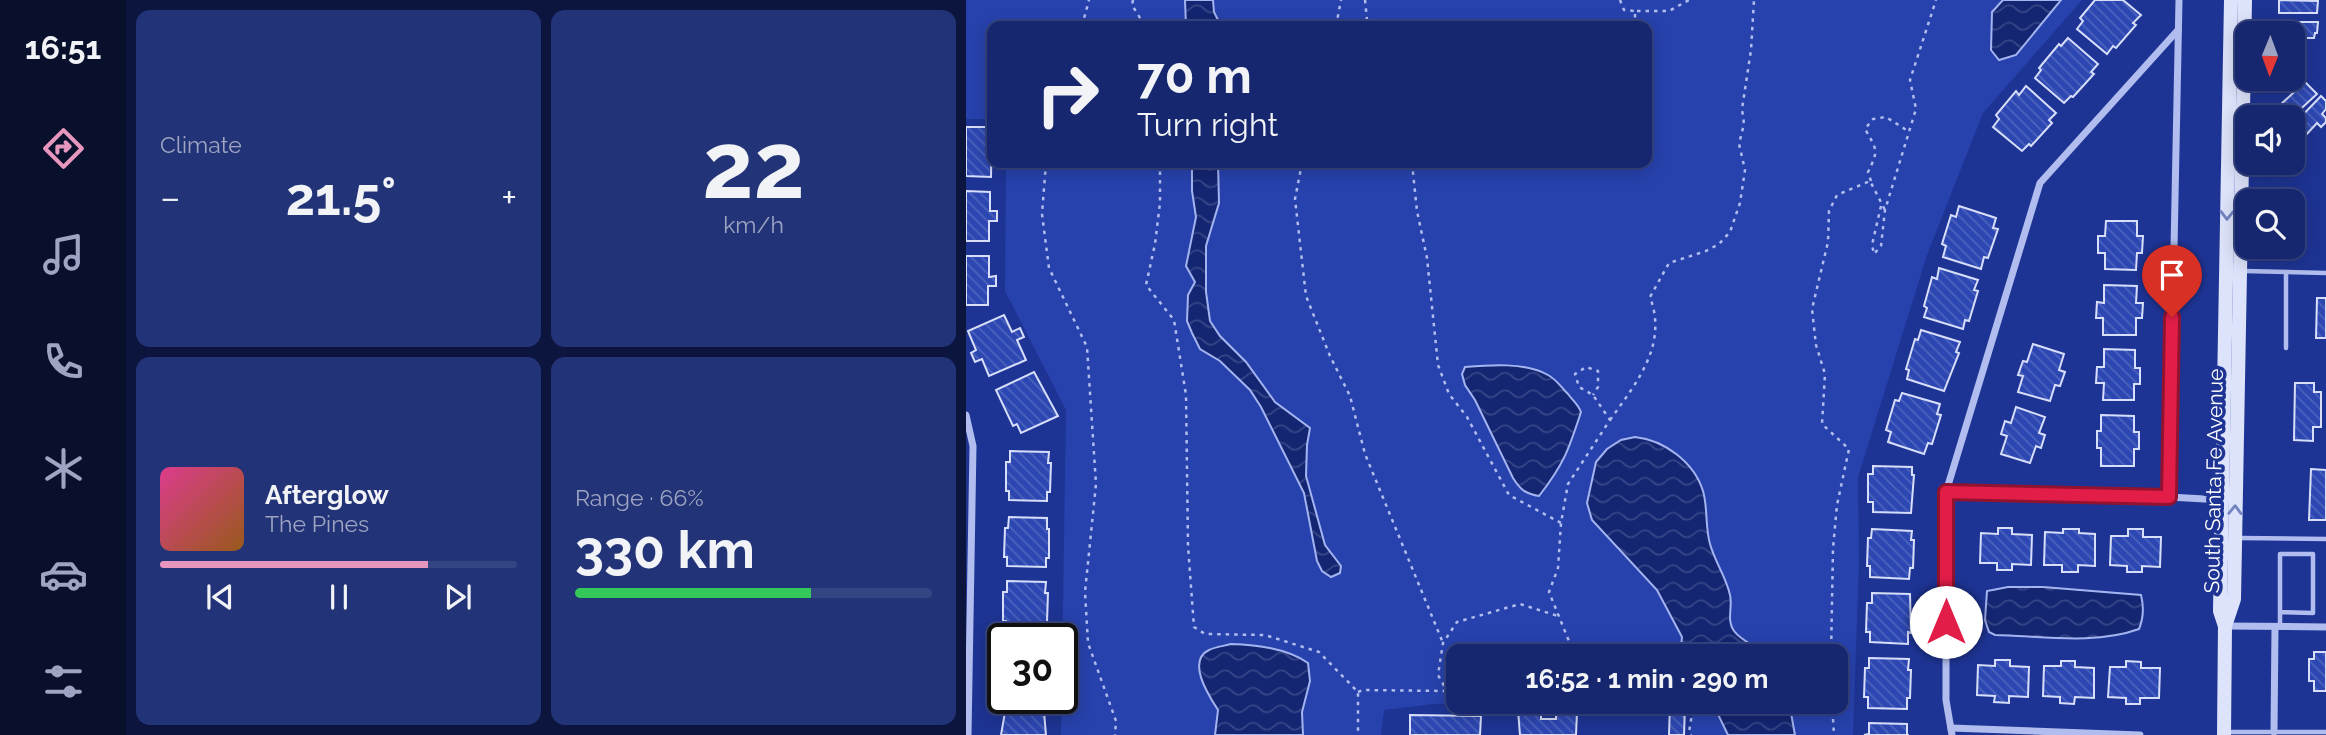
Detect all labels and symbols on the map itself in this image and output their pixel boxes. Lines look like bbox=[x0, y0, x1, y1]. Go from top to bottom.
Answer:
north arrow bbox=[2235, 21, 2305, 91]
one-way arrow bbox=[2220, 210, 2235, 221]
pin bbox=[2142, 245, 2202, 317]
street label: South Santa Fe Avenue bbox=[2199, 368, 2228, 594]
one-way arrow bbox=[2227, 505, 2243, 515]
position arrow bbox=[1909, 585, 1983, 659]
speed limit sign: 30 bbox=[987, 623, 1078, 714]

